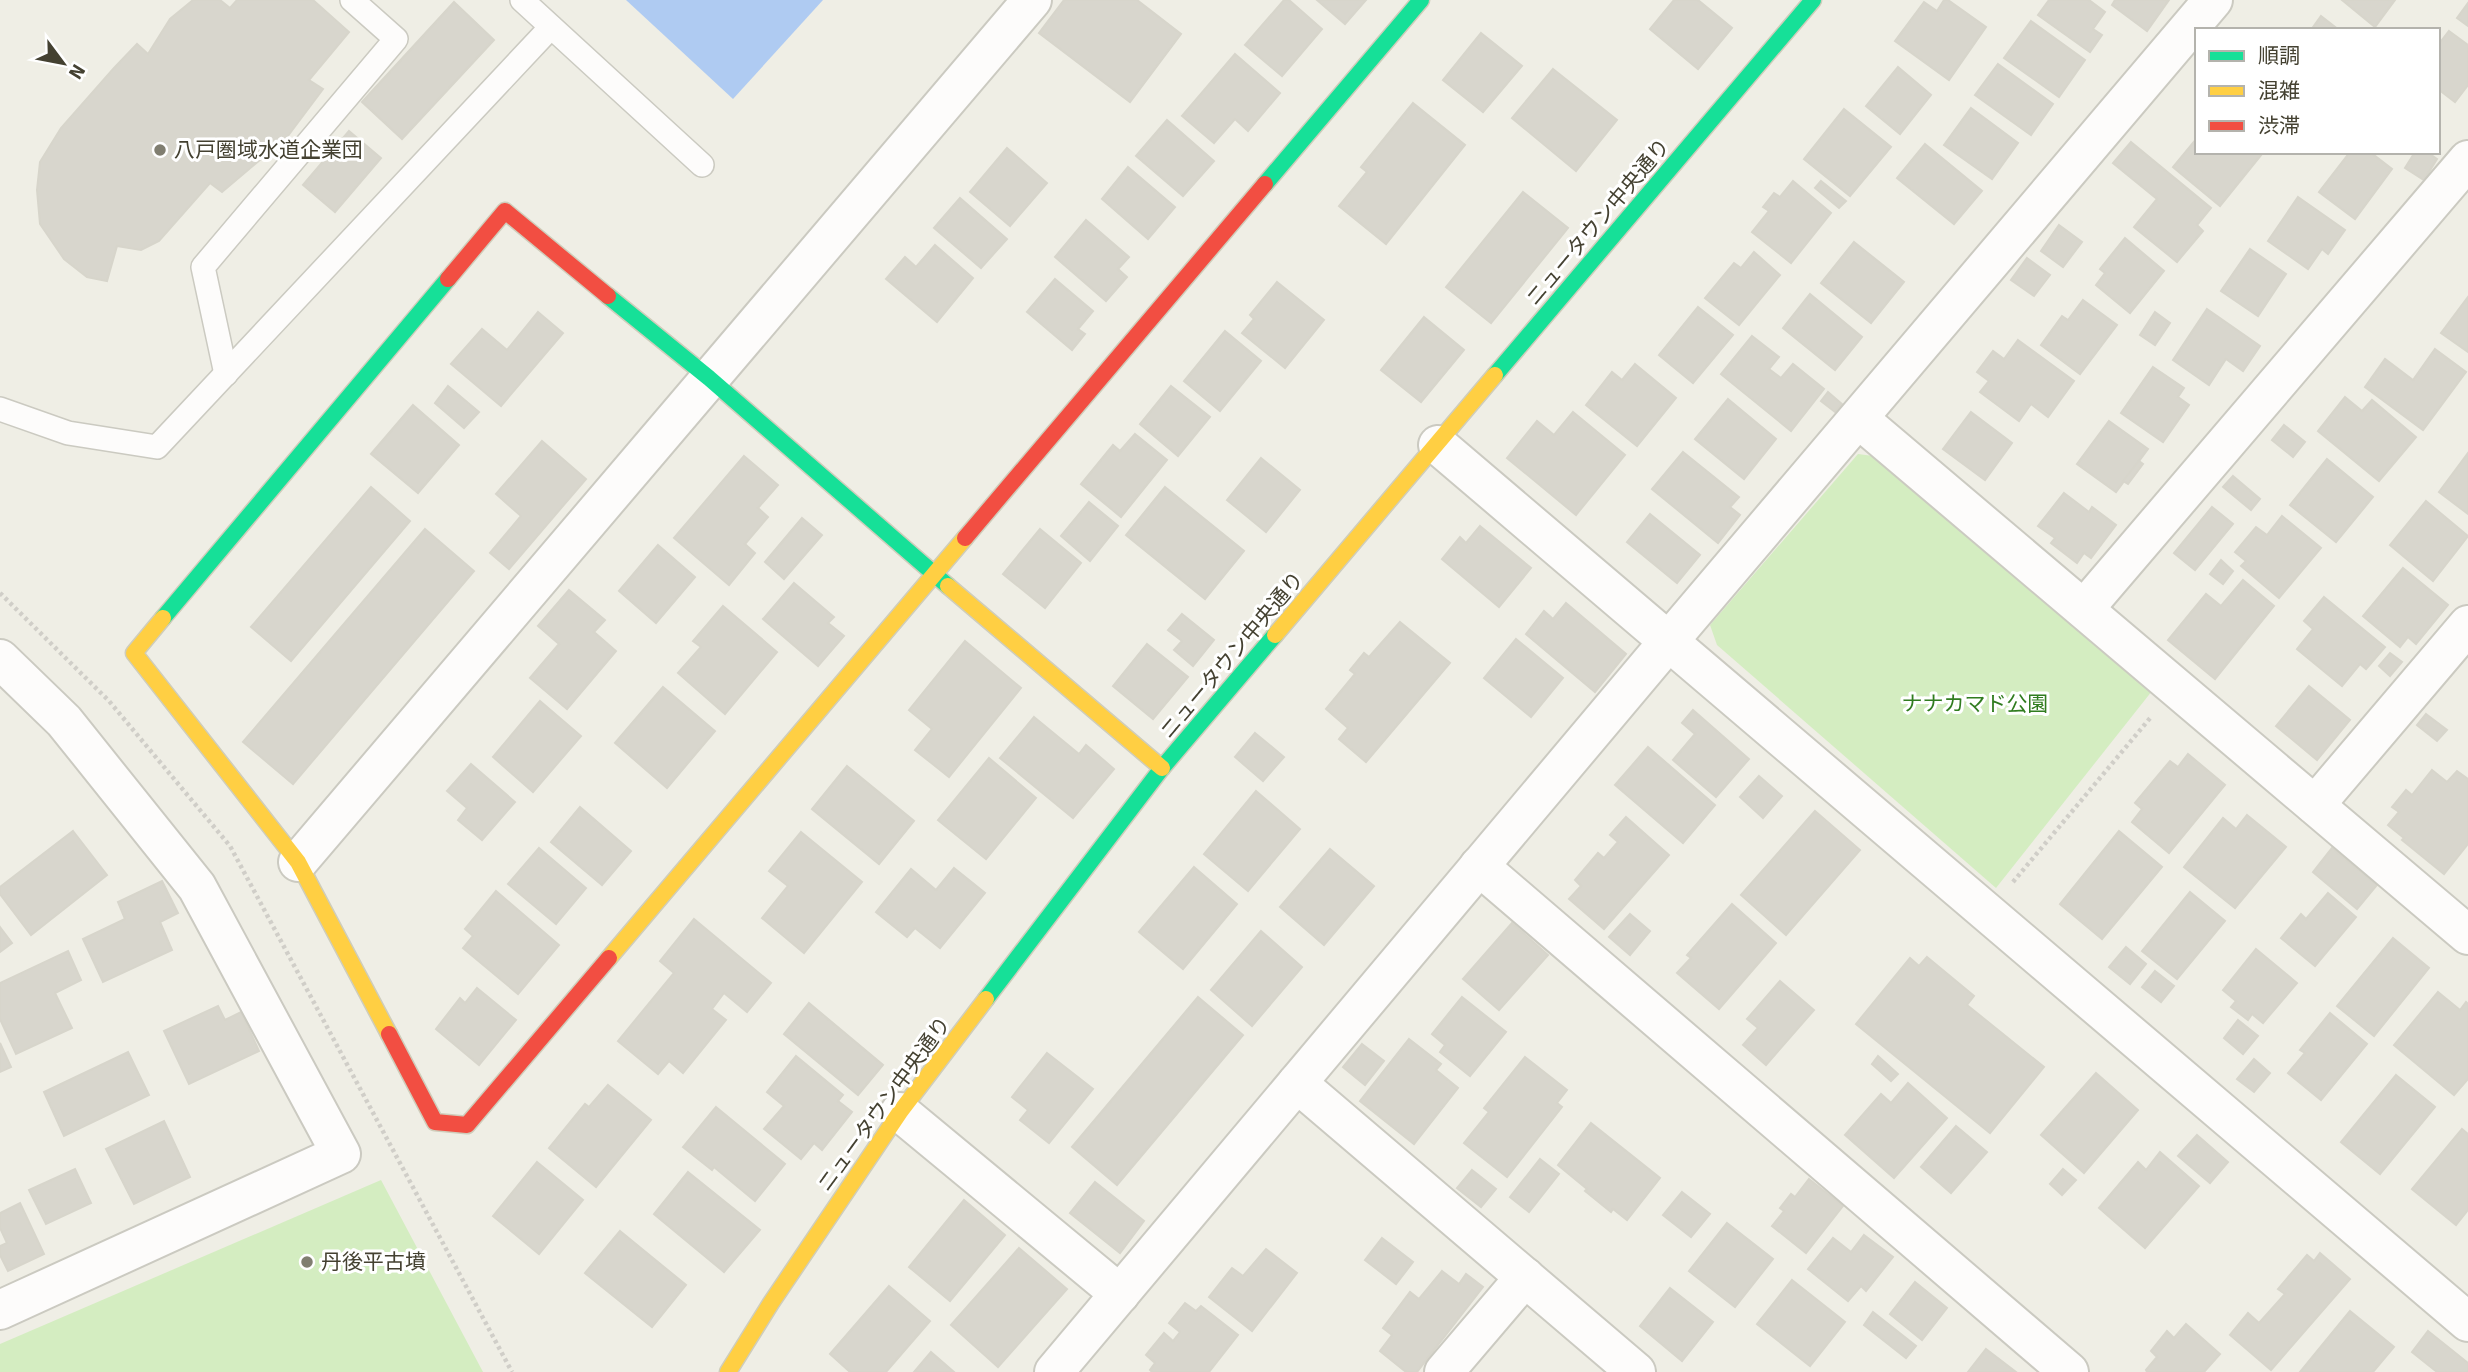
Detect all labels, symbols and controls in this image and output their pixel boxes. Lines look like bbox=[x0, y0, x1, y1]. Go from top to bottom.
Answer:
north arrow bbox=[28, 28, 98, 98]
legend bbox=[2195, 28, 2440, 154]
text: 順調 bbox=[2258, 43, 2300, 69]
text: N bbox=[63, 60, 90, 83]
text: 混雑 bbox=[2258, 78, 2300, 104]
text: 渋滞 bbox=[2258, 113, 2300, 139]
street label: ニュータウン中央通り bbox=[1521, 133, 1675, 311]
place label: 八戸圏域水道企業団 bbox=[174, 137, 363, 163]
marker: 八戸圏域水道企業団 bbox=[152, 142, 168, 158]
street label: ニュータウン中央通り bbox=[1155, 566, 1309, 744]
park label: ナナカマド公園 bbox=[1902, 691, 2049, 717]
street label: ニュータウン中央通り bbox=[812, 1011, 956, 1197]
place label: 丹後平古墳 bbox=[321, 1249, 426, 1275]
marker: 丹後平古墳 bbox=[299, 1254, 315, 1270]

